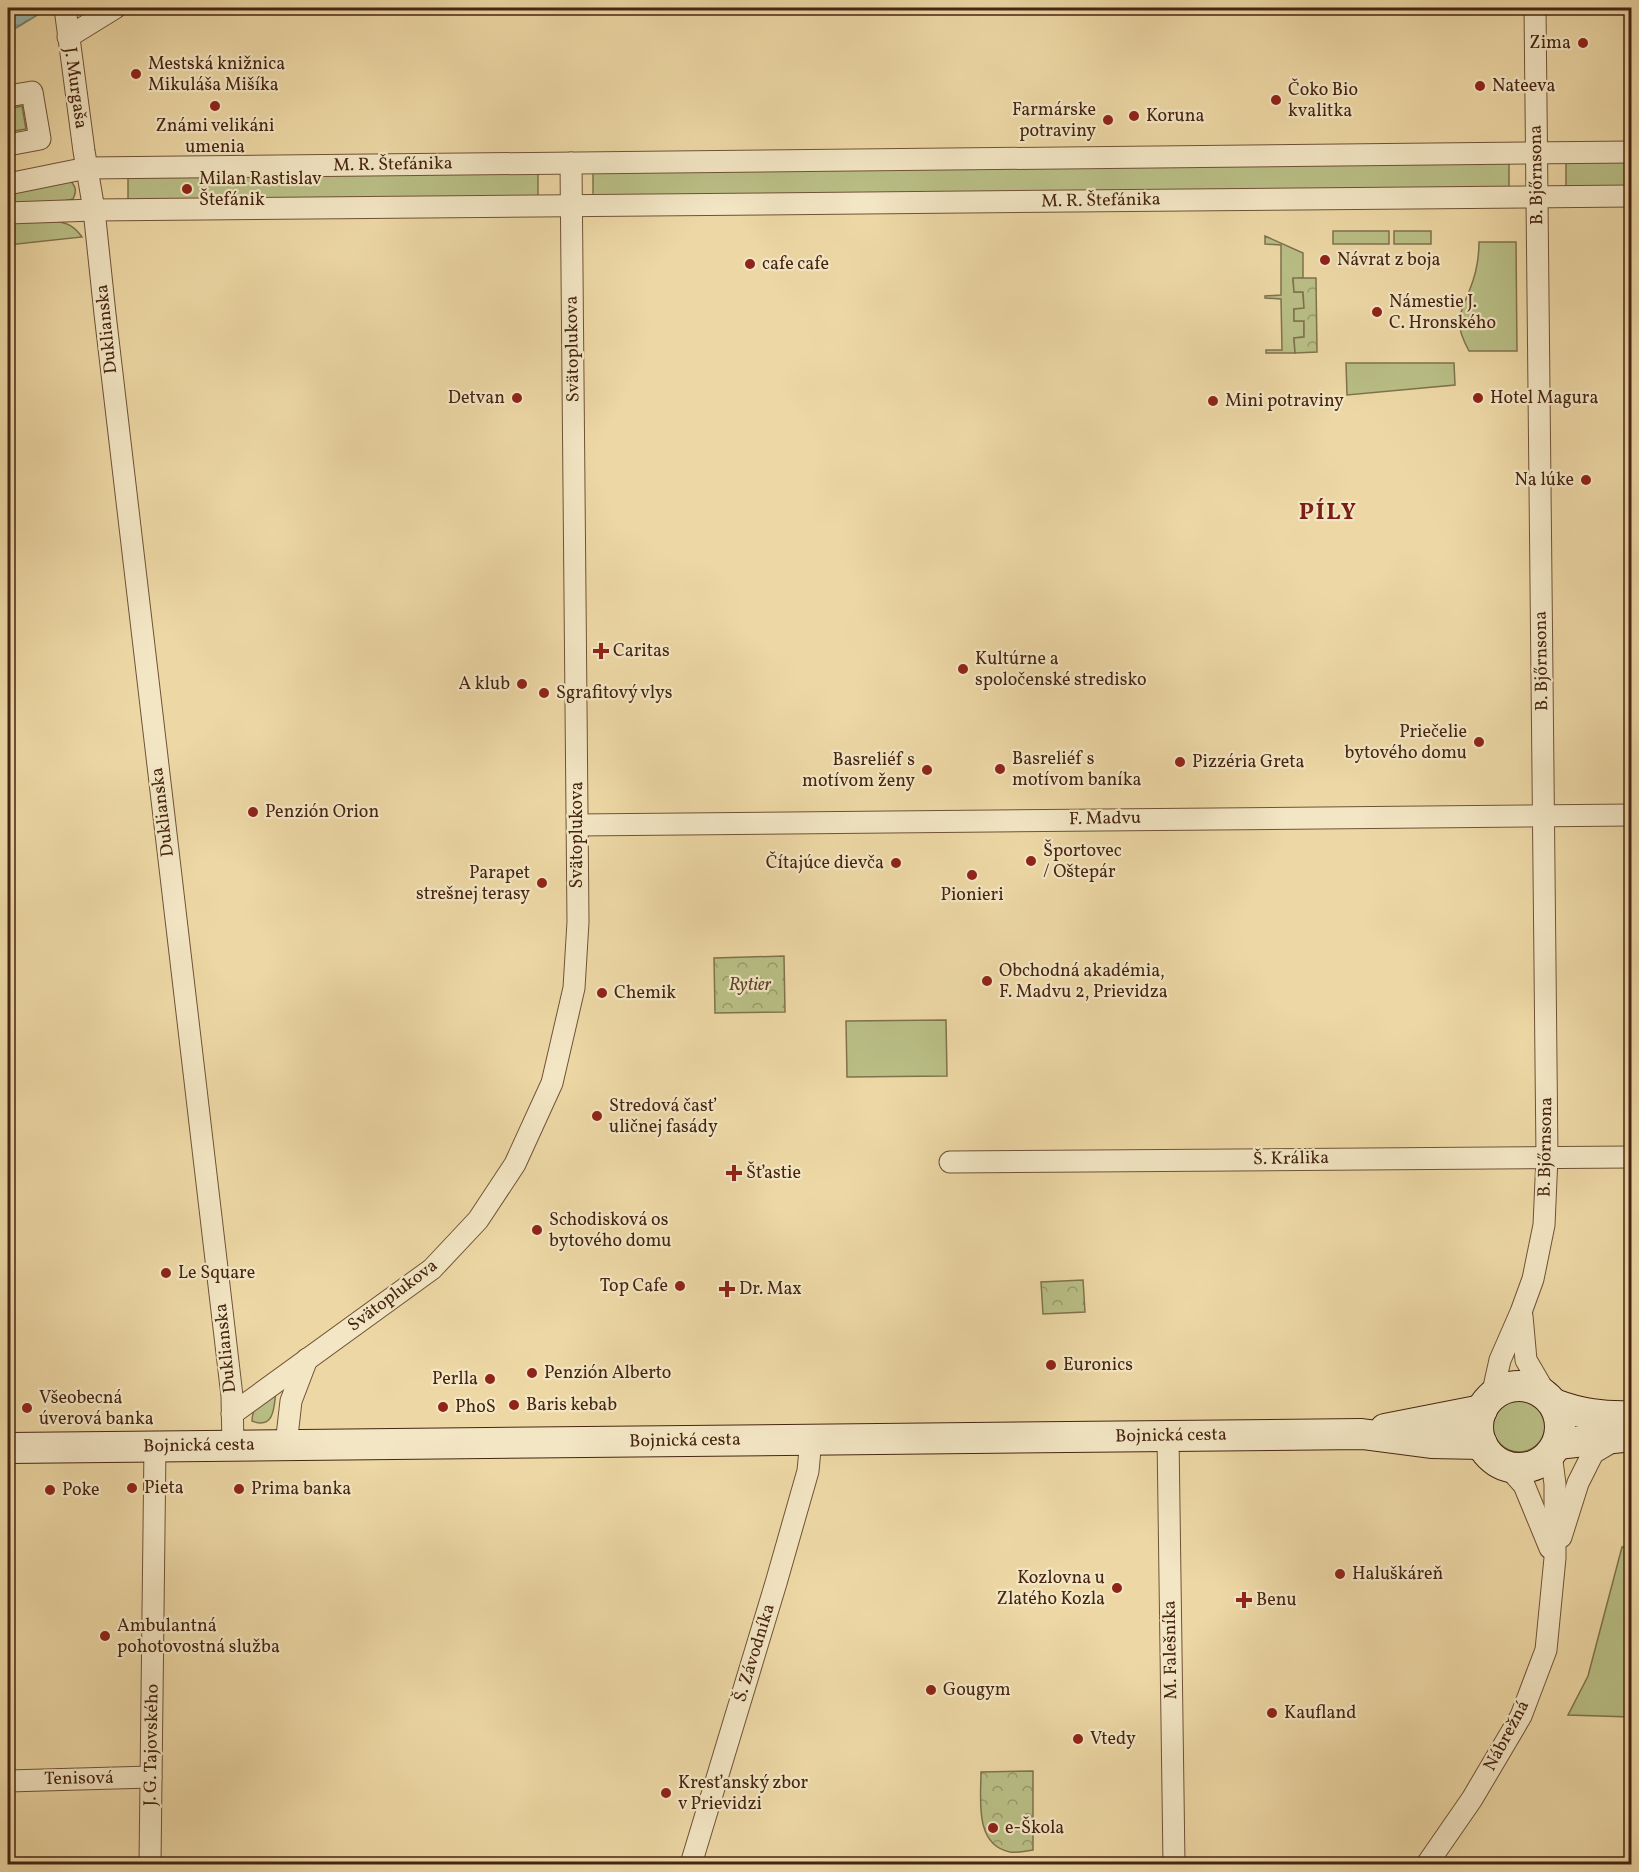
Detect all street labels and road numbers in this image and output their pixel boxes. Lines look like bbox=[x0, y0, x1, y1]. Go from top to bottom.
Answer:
street label: J. Murgaša bbox=[57, 46, 93, 130]
street label: B. Bjőrnsona bbox=[1524, 125, 1550, 225]
street label: M. R. Štefánika bbox=[333, 151, 453, 179]
street label: M. R. Štefánika bbox=[1041, 187, 1161, 215]
street label: Duklianska bbox=[90, 283, 124, 375]
street label: Svätoplukova bbox=[560, 295, 586, 403]
street label: B. Bjőrnsona bbox=[1529, 611, 1555, 711]
street label: Duklianska bbox=[145, 766, 181, 858]
street label: Svätoplukova bbox=[565, 782, 590, 888]
street label: F. Madvu bbox=[1069, 806, 1141, 832]
street label: B. Bjőrnsona bbox=[1533, 1097, 1559, 1197]
street label: Š. Králika bbox=[1253, 1146, 1329, 1172]
street label: Svätoplukova bbox=[343, 1254, 443, 1338]
street label: Duklianska bbox=[209, 1302, 243, 1394]
street label: Bojnická cesta bbox=[1115, 1423, 1227, 1449]
street label: Bojnická cesta bbox=[629, 1428, 741, 1454]
street label: Bojnická cesta bbox=[143, 1433, 255, 1459]
street label: M. Falešníka bbox=[1158, 1600, 1184, 1700]
street label: Š. Závodníka bbox=[728, 1601, 782, 1705]
street label: J. G. Tajovského bbox=[138, 1684, 166, 1806]
street label: Nábrežná bbox=[1478, 1696, 1536, 1776]
street label: Tenisová bbox=[44, 1766, 114, 1792]

